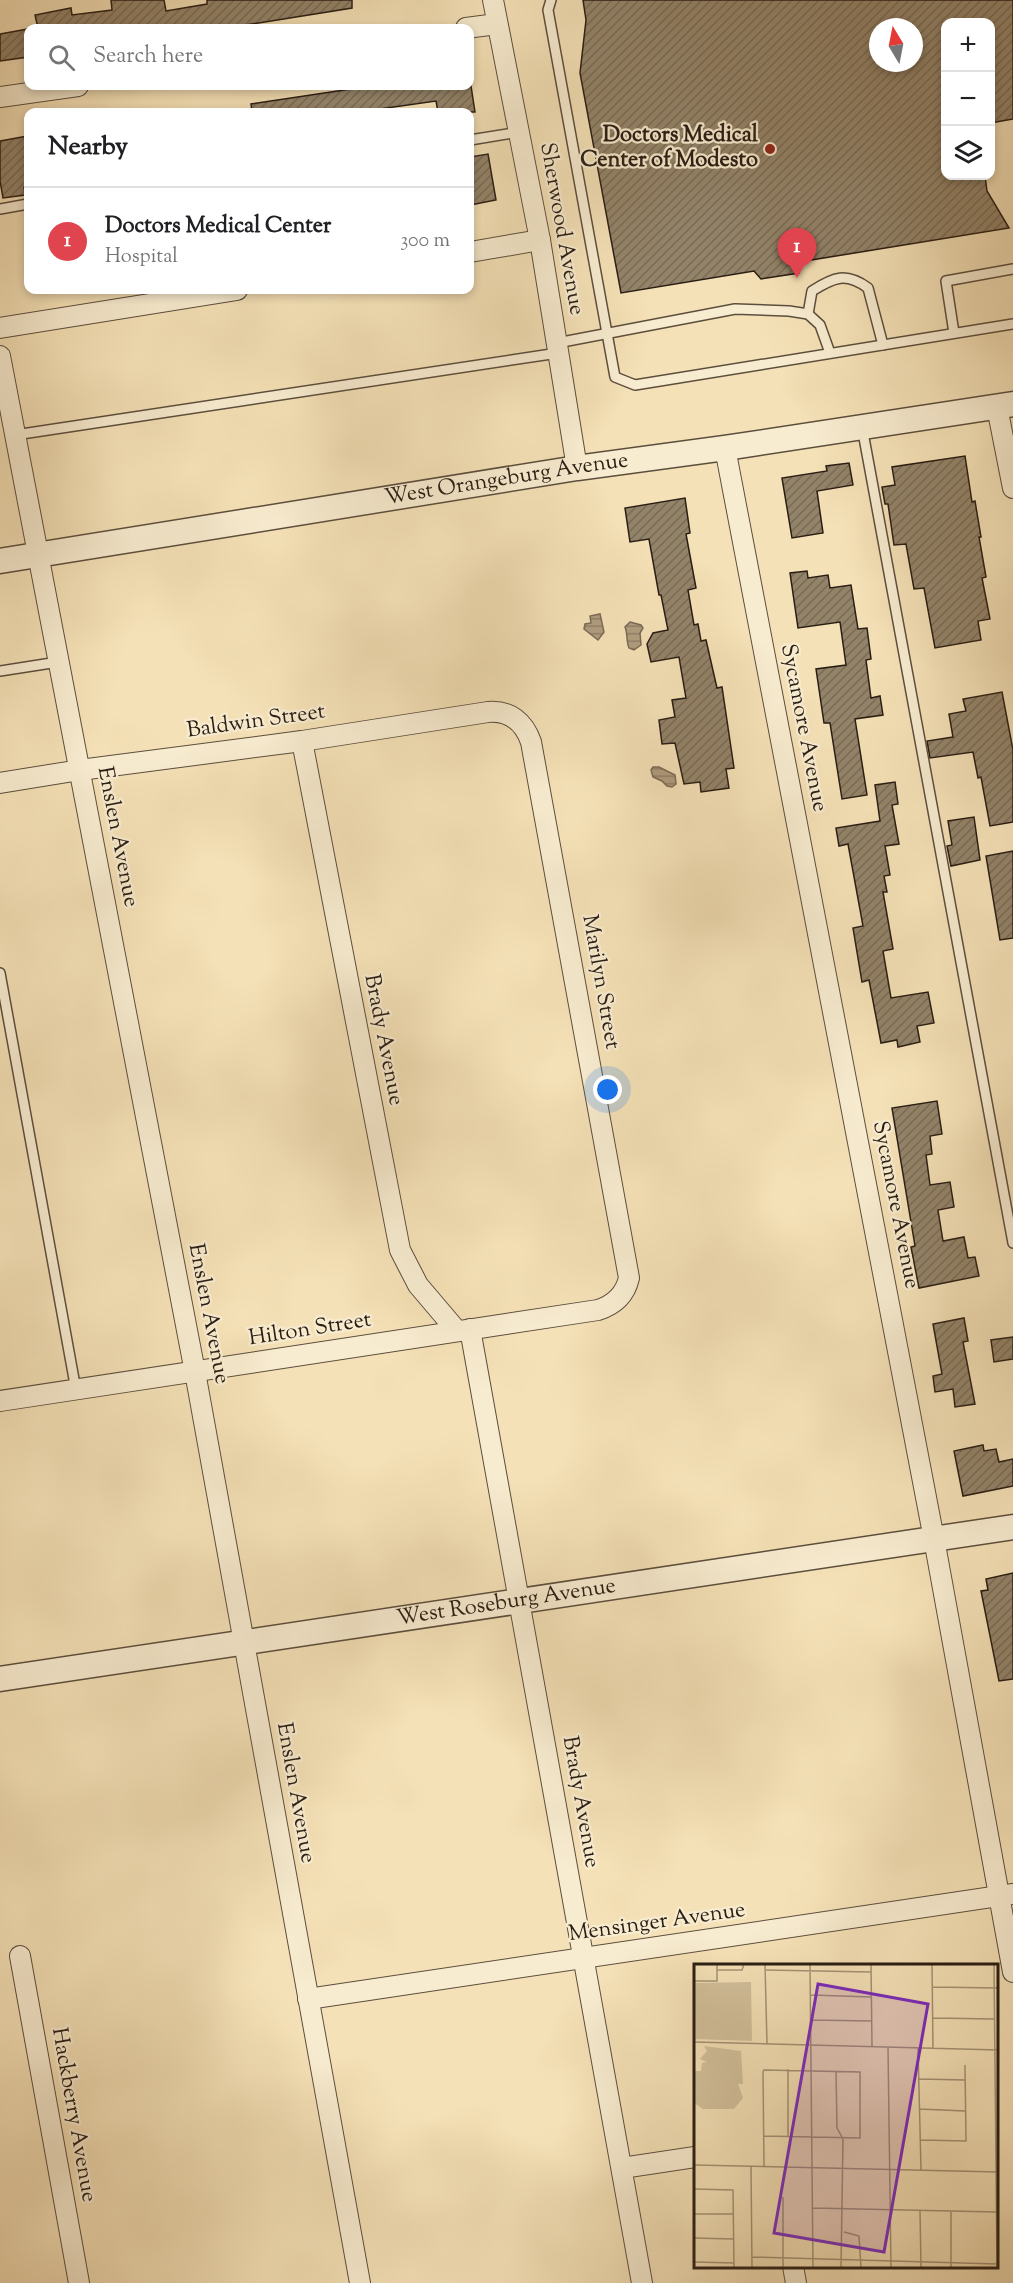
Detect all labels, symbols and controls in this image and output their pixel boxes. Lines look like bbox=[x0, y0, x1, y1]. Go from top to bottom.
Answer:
north arrow bbox=[869, 18, 923, 72]
map controls bbox=[941, 18, 995, 180]
button: + bbox=[941, 18, 995, 72]
search box bbox=[24, 24, 474, 90]
icon: search bbox=[45, 41, 78, 74]
text: Search here bbox=[93, 41, 203, 73]
button: − bbox=[941, 72, 995, 126]
place label: Doctors Medical Center of Modesto bbox=[580, 120, 759, 177]
button: layers bbox=[941, 126, 995, 180]
text: Nearby bbox=[48, 129, 128, 166]
street label: Sherwood Avenue bbox=[530, 140, 592, 318]
marker: Doctors Medical Center of Modesto bbox=[763, 142, 777, 156]
text: Doctors Medical Center bbox=[105, 211, 331, 243]
text: 1 bbox=[64, 227, 71, 256]
text: 300 m bbox=[400, 227, 450, 256]
pin: 1 bbox=[778, 228, 816, 278]
text: Hospital bbox=[105, 243, 178, 272]
street label: West Orangeburg Avenue bbox=[382, 445, 630, 515]
street label: Sycamore Avenue bbox=[771, 641, 835, 815]
street label: Baldwin Street bbox=[185, 696, 328, 748]
street label: Enslen Avenue bbox=[88, 764, 146, 910]
street label: Marilyn Street bbox=[572, 912, 628, 1052]
street label: Brady Avenue bbox=[355, 972, 411, 1108]
your location bbox=[593, 1075, 622, 1104]
street label: Sycamore Avenue bbox=[863, 1118, 927, 1292]
street label: Enslen Avenue bbox=[179, 1241, 237, 1387]
street label: Hilton Street bbox=[246, 1304, 374, 1355]
street label: West Roseburg Avenue bbox=[394, 1571, 618, 1635]
street label: Enslen Avenue bbox=[267, 1720, 323, 1866]
street label: Brady Avenue bbox=[553, 1734, 607, 1870]
street label: Mensinger Avenue bbox=[567, 1895, 747, 1951]
inset map bbox=[694, 1964, 998, 2268]
street label: Hackberry Avenue bbox=[42, 2025, 104, 2205]

